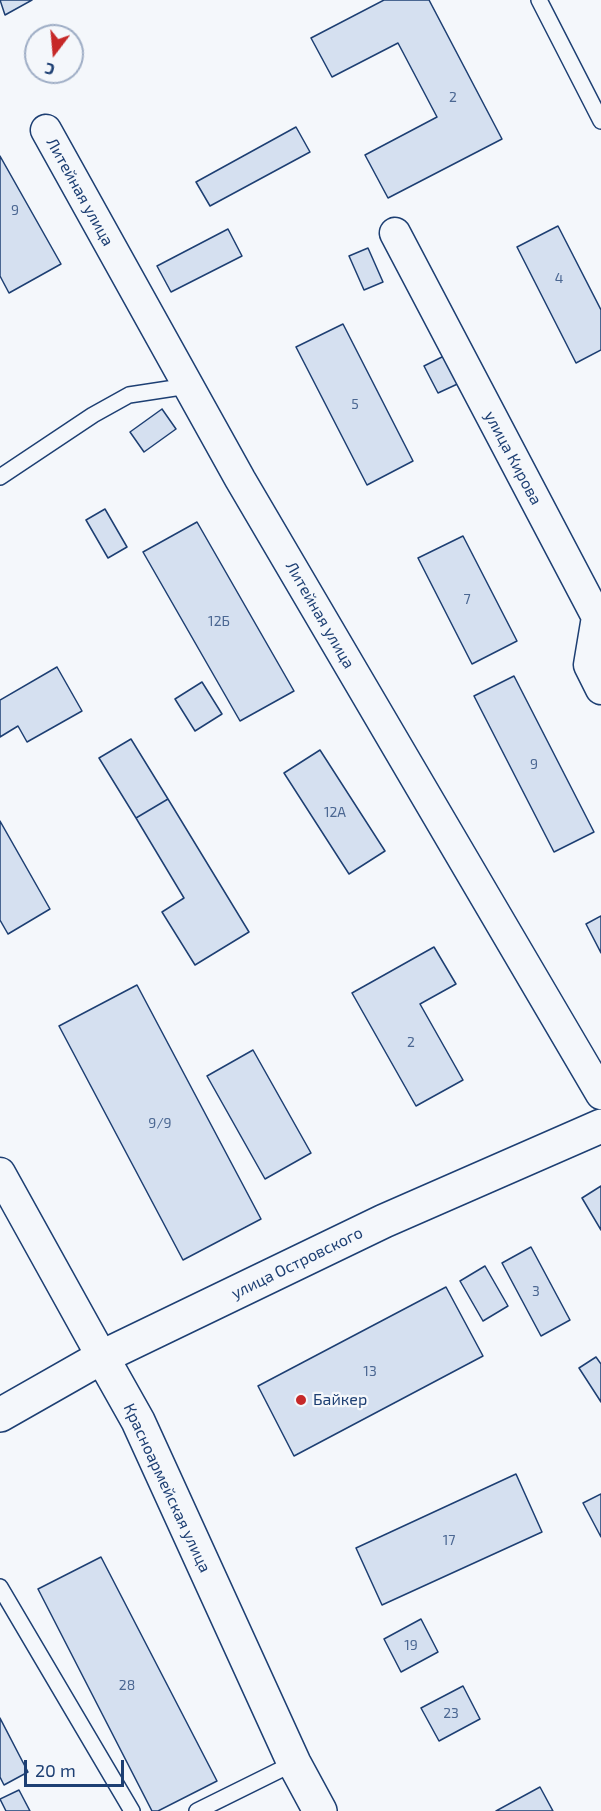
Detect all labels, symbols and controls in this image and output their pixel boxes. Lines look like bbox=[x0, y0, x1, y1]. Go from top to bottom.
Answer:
north arrow bbox=[24, 24, 84, 84]
text: С bbox=[42, 59, 57, 80]
house number: 2 bbox=[449, 89, 457, 105]
street label: Литейная улица bbox=[42, 135, 118, 249]
house number: 9 bbox=[11, 202, 19, 218]
house number: 4 bbox=[555, 270, 563, 286]
house number: 5 bbox=[351, 396, 359, 412]
street label: улица Кирова bbox=[480, 408, 546, 508]
street label: Литейная улица bbox=[282, 558, 358, 672]
house number: 7 bbox=[463, 591, 471, 607]
house number: 12Б bbox=[208, 613, 230, 629]
house number: 9 bbox=[530, 756, 538, 772]
house number: 12А bbox=[324, 804, 346, 820]
house number: 2 bbox=[407, 1034, 415, 1050]
house number: 9/9 bbox=[148, 1115, 172, 1131]
street label: улица Островского bbox=[228, 1223, 366, 1303]
house number: 3 bbox=[532, 1283, 540, 1299]
house number: 13 bbox=[363, 1363, 377, 1379]
place label: Байкер bbox=[313, 1390, 367, 1410]
marker: Байкер bbox=[294, 1393, 308, 1407]
street label: Красноармейская улица bbox=[119, 1400, 215, 1576]
house number: 17 bbox=[443, 1532, 455, 1548]
house number: 19 bbox=[404, 1637, 418, 1653]
house number: 28 bbox=[119, 1677, 135, 1693]
house number: 23 bbox=[443, 1705, 459, 1721]
scale bar bbox=[27, 1748, 128, 1786]
text: 20 m bbox=[35, 1759, 76, 1781]

